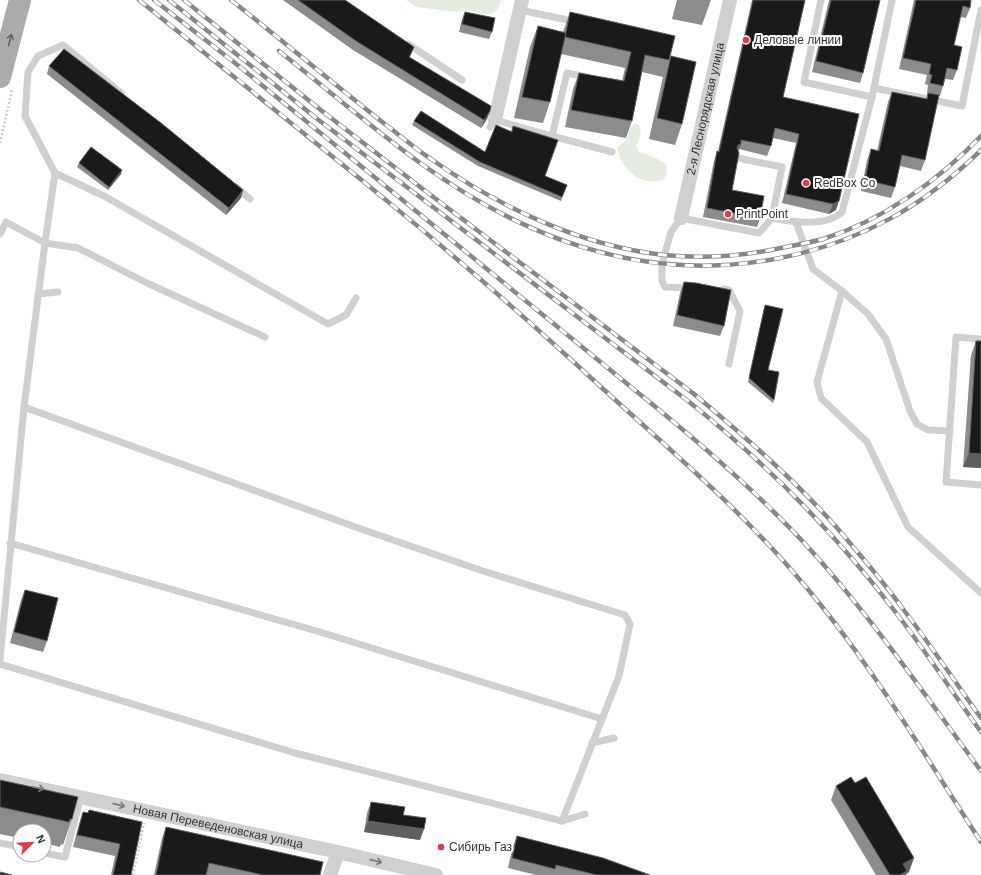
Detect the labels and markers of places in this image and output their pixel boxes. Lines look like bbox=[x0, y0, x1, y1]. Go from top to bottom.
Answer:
place label: Деловые линии bbox=[754, 33, 841, 47]
marker: Деловые линии bbox=[741, 35, 751, 45]
place label: RedBox Co bbox=[814, 176, 876, 190]
marker: RedBox Co bbox=[801, 178, 811, 188]
place label: PrintPoint bbox=[736, 207, 789, 221]
marker: PrintPoint bbox=[723, 209, 733, 219]
place label: Сибирь Газ bbox=[449, 840, 513, 854]
marker: Сибирь Газ bbox=[436, 842, 446, 852]

